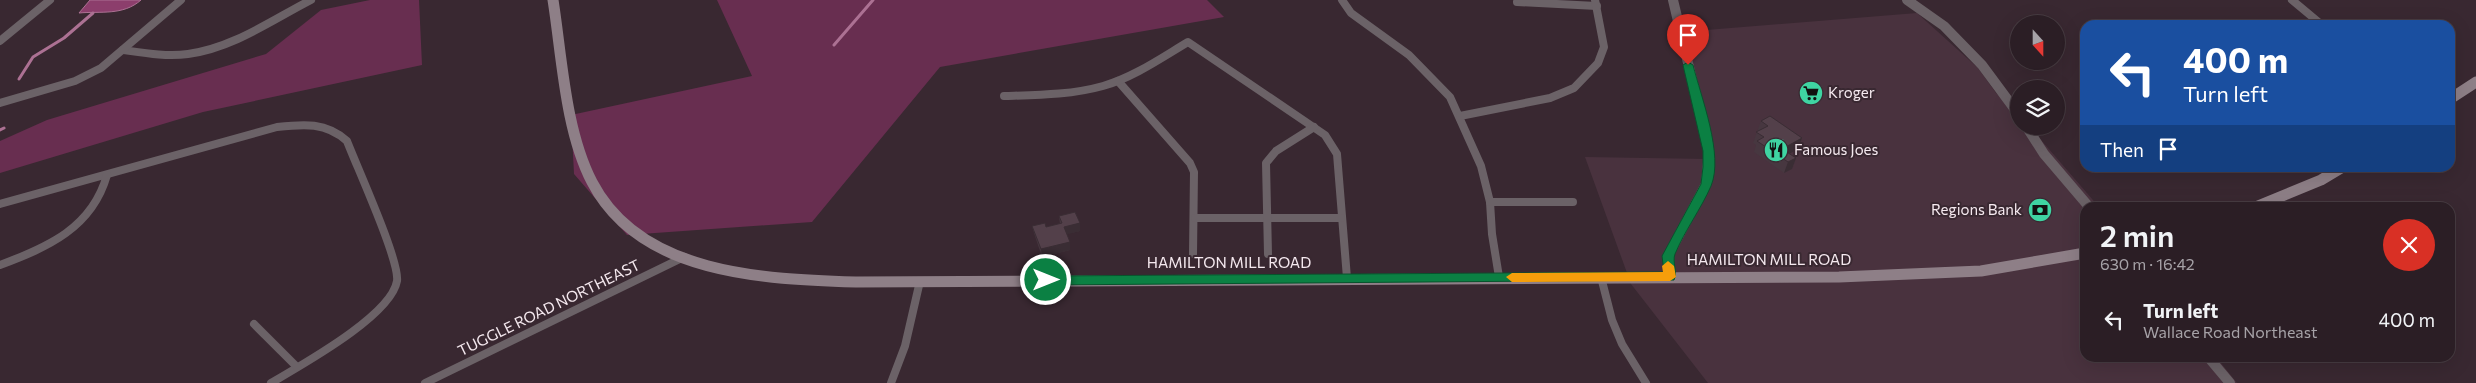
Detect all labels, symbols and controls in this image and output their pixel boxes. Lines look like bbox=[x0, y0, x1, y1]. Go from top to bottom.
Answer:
pin bbox=[1667, 14, 1709, 65]
north arrow bbox=[2010, 15, 2065, 70]
map controls bbox=[2010, 15, 2065, 135]
icon: arrive bbox=[1674, 21, 1702, 49]
text: 400 m bbox=[2183, 37, 2288, 80]
icon: left bbox=[2100, 40, 2165, 105]
supermarket icon: Kroger bbox=[1798, 80, 1824, 106]
button: layers bbox=[2010, 80, 2065, 135]
text: Turn left bbox=[2183, 80, 2268, 107]
place label: Kroger bbox=[1828, 83, 1875, 101]
icon: arrive bbox=[2154, 135, 2182, 163]
restaurant icon: Famous Joes bbox=[1763, 137, 1789, 163]
text: Then bbox=[2100, 138, 2144, 161]
place label: Famous Joes bbox=[1794, 140, 1879, 158]
bank icon: Regions Bank bbox=[2027, 197, 2053, 223]
place label: Regions Bank bbox=[1931, 200, 2022, 218]
text: 2 min bbox=[2100, 216, 2174, 253]
button: close bbox=[2383, 219, 2435, 271]
street label: HAMILTON MILL ROAD bbox=[1687, 250, 1851, 268]
position arrow bbox=[1019, 253, 1071, 305]
street label: HAMILTON MILL ROAD bbox=[1147, 253, 1311, 271]
text: 630 m · 16:42 bbox=[2100, 254, 2195, 273]
street label: TUGGLE ROAD NORTHEAST bbox=[455, 255, 643, 359]
text: Turn left bbox=[2143, 299, 2218, 322]
icon: left bbox=[2100, 306, 2128, 334]
text: 400 m bbox=[2379, 308, 2435, 331]
text: Wallace Road Northeast bbox=[2143, 322, 2318, 341]

